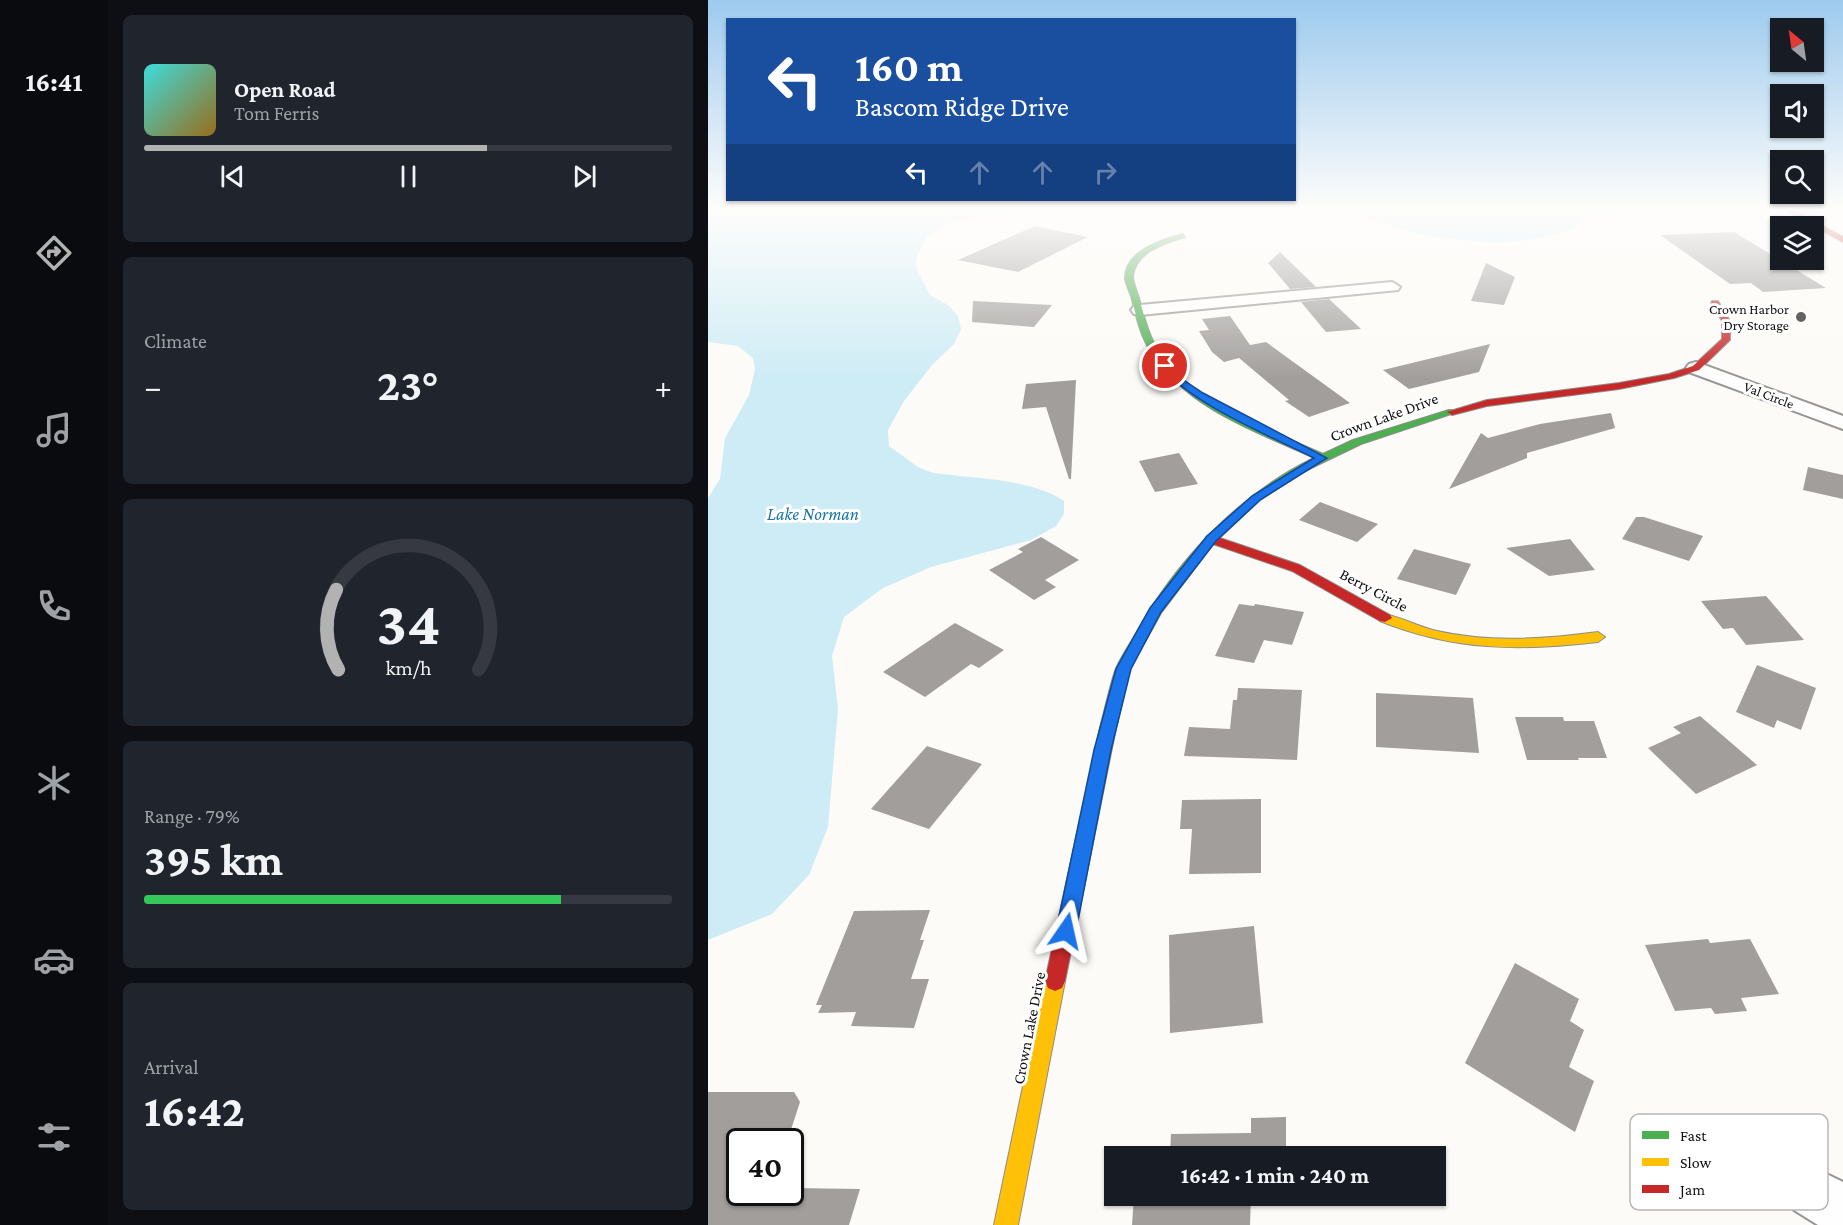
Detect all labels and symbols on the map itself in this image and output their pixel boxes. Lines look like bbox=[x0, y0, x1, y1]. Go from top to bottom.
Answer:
north arrow bbox=[1770, 18, 1824, 72]
place label: Crown Harbor Dry Storage bbox=[1709, 301, 1789, 333]
marker: Crown Harbor Dry Storage bbox=[1794, 310, 1808, 324]
pin bbox=[1139, 340, 1190, 391]
street label: Val Circle bbox=[1742, 378, 1796, 412]
street label: Crown Lake Drive bbox=[1328, 390, 1440, 444]
water label: Lake Norman bbox=[767, 504, 859, 524]
street label: Berry Circle bbox=[1337, 565, 1411, 616]
position arrow bbox=[1034, 899, 1098, 963]
street label: Crown Lake Drive bbox=[1010, 971, 1048, 1085]
legend bbox=[1630, 1114, 1828, 1210]
text: Fast bbox=[1680, 1127, 1707, 1144]
speed limit sign: 40 bbox=[726, 1128, 804, 1206]
text: Slow bbox=[1680, 1154, 1712, 1171]
text: Jam bbox=[1678, 1181, 1705, 1199]

